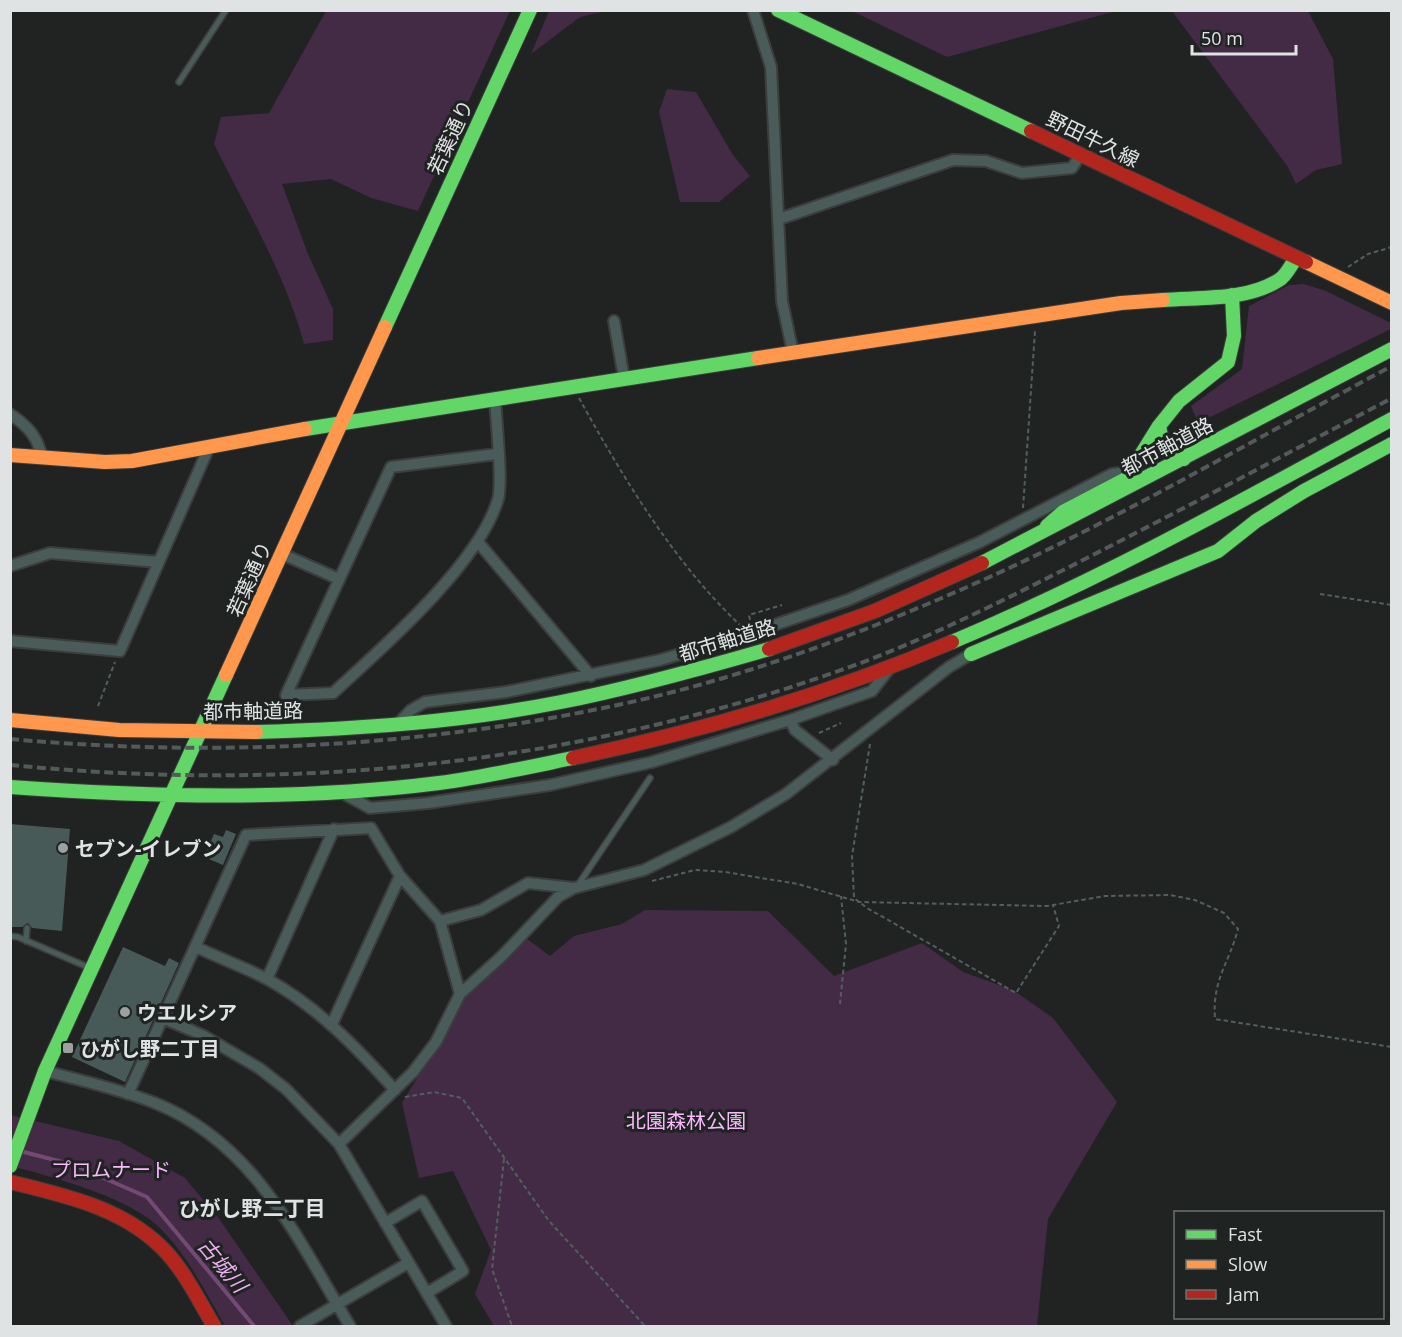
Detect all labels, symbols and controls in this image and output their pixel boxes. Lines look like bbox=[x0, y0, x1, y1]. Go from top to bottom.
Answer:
scale bar bbox=[1192, 18, 1296, 56]
text: 50 m bbox=[1201, 26, 1243, 50]
street label: 若葉通り bbox=[421, 95, 479, 179]
street label: 野田牛久線 bbox=[1042, 105, 1144, 173]
street label: 都市軸道路 bbox=[1117, 411, 1217, 481]
street label: 若葉通り bbox=[220, 537, 278, 621]
street label: 都市軸道路 bbox=[675, 612, 779, 668]
street label: 都市軸道路 bbox=[203, 697, 303, 725]
place label: セブン-イレブン bbox=[75, 835, 221, 862]
marker: セブン-イレブン bbox=[56, 841, 70, 855]
place label: ウエルシア bbox=[137, 999, 237, 1026]
marker: ウエルシア bbox=[118, 1005, 132, 1019]
place label: ひがし野二丁目 bbox=[80, 1035, 220, 1062]
marker: ひがし野二丁目 bbox=[61, 1041, 75, 1055]
park label: 北園森林公園 bbox=[626, 1107, 746, 1134]
park label: プロムナード bbox=[51, 1156, 171, 1183]
district label: ひがし野二丁目 bbox=[179, 1194, 326, 1222]
legend bbox=[1174, 1211, 1384, 1319]
text: Fast bbox=[1228, 1222, 1262, 1246]
water label: 古城川 bbox=[192, 1232, 255, 1300]
text: Slow bbox=[1228, 1252, 1267, 1276]
text: Jam bbox=[1226, 1282, 1260, 1306]

